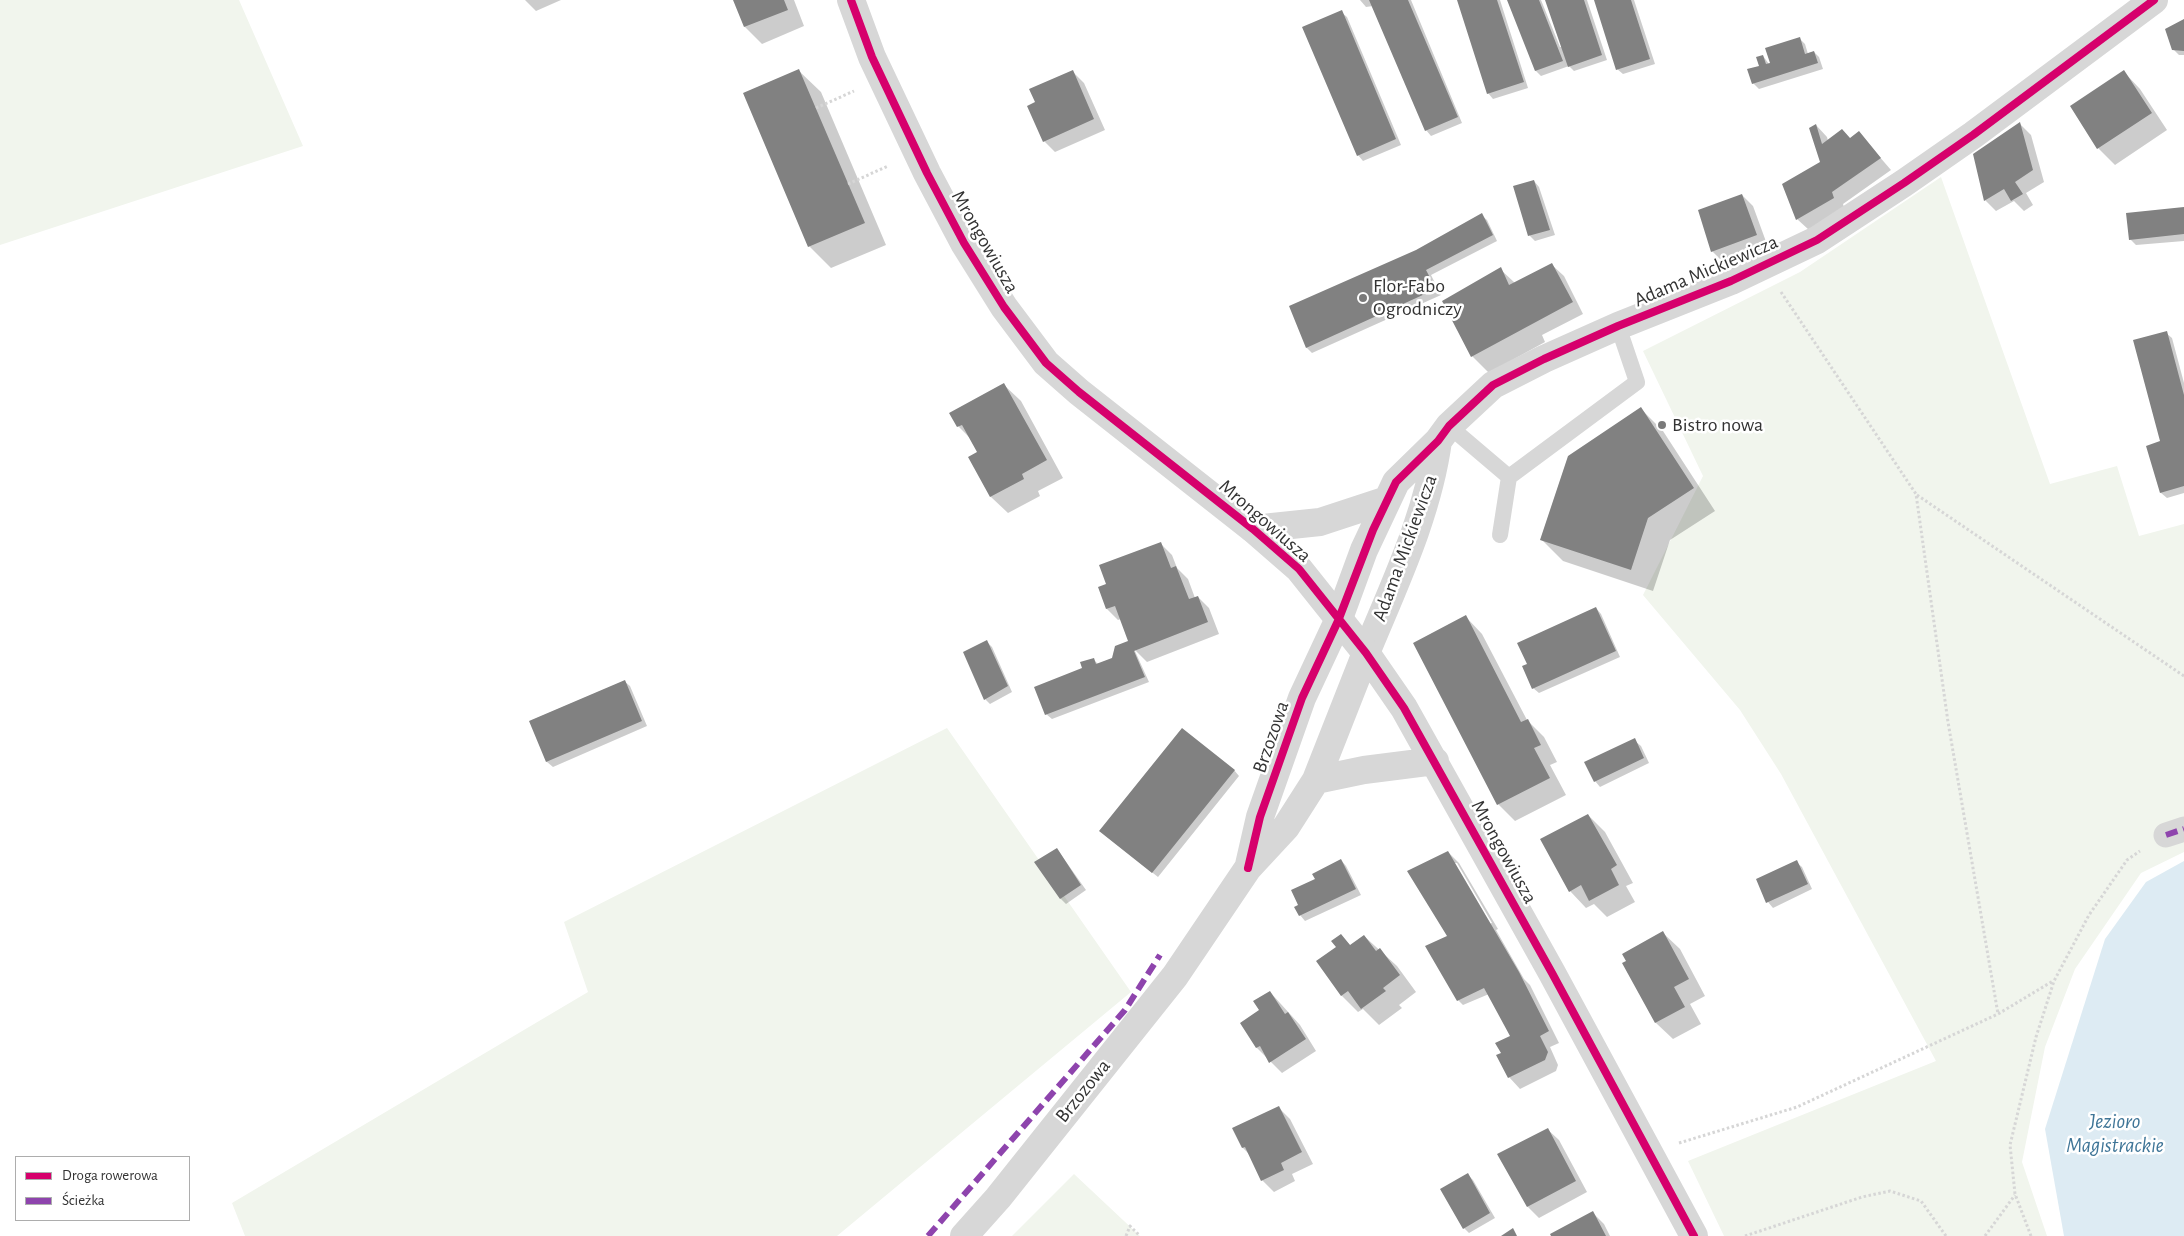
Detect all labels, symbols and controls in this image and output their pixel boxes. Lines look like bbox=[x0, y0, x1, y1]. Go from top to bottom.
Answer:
street label: Mrongowiusza bbox=[946, 186, 1024, 298]
street label: Adama Mickiewicza bbox=[1630, 230, 1782, 312]
place label: Flor-Fabo Ogrodniczy bbox=[1373, 274, 1462, 321]
marker: Flor-Fabo Ogrodniczy bbox=[1357, 292, 1369, 304]
place label: Bistro nowa bbox=[1672, 413, 1763, 437]
marker: Bistro nowa bbox=[1656, 419, 1668, 431]
street label: Adama Mickiewicza bbox=[1367, 471, 1443, 625]
street label: Mrongowiusza bbox=[1214, 474, 1316, 568]
street label: Brzozowa bbox=[1248, 698, 1294, 776]
street label: Mrongowiusza bbox=[1466, 796, 1542, 908]
street label: Brzozowa bbox=[1050, 1055, 1116, 1127]
water label: Jezioro Magistrackie bbox=[2066, 1109, 2164, 1159]
legend bbox=[15, 1156, 190, 1221]
text: Droga rowerowa bbox=[62, 1168, 158, 1183]
text: Ścieżka bbox=[62, 1193, 105, 1208]

